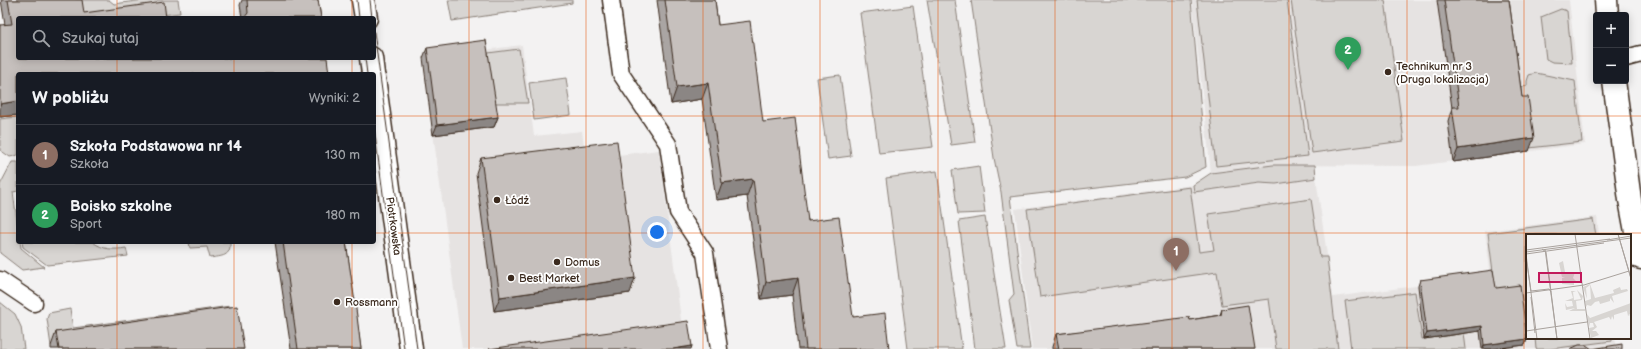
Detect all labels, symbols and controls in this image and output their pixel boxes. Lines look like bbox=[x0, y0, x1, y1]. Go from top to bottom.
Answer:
map controls bbox=[1593, 12, 1629, 84]
button: + bbox=[1593, 12, 1629, 48]
search box bbox=[16, 16, 376, 60]
icon: search bbox=[30, 27, 52, 49]
text: Szukaj tutaj bbox=[62, 29, 139, 48]
pin: 2 bbox=[1335, 37, 1361, 70]
button: − bbox=[1593, 48, 1629, 84]
place label: Technikum nr 3 (Druga lokalizacja) bbox=[1396, 60, 1489, 86]
marker: Technikum nr 3 (Druga lokalizacja) bbox=[1383, 67, 1393, 77]
text: W pobliżu bbox=[32, 88, 109, 108]
text: Wyniki: 2 bbox=[309, 90, 360, 106]
text: Szkoła Podstawowa nr 14 bbox=[70, 137, 242, 156]
text: 1 bbox=[42, 147, 48, 163]
text: 130 m bbox=[325, 147, 360, 163]
text: Szkoła bbox=[70, 156, 109, 172]
place label: Łódź bbox=[505, 194, 530, 207]
marker: Łódź bbox=[492, 195, 502, 205]
street label: Piotrkowska bbox=[383, 196, 404, 256]
text: Boisko szkolne bbox=[70, 197, 172, 216]
text: 2 bbox=[41, 207, 49, 223]
text: 180 m bbox=[325, 207, 360, 223]
text: Sport bbox=[70, 216, 102, 232]
your location bbox=[647, 222, 667, 242]
inset map bbox=[1526, 234, 1631, 339]
pin: 1 bbox=[1163, 238, 1189, 271]
place label: Domus bbox=[565, 256, 600, 269]
marker: Domus bbox=[552, 257, 562, 267]
place label: Best Market bbox=[519, 272, 580, 285]
marker: Best Market bbox=[506, 273, 516, 283]
place label: Rossmann bbox=[345, 296, 398, 309]
marker: Rossmann bbox=[332, 297, 342, 307]

